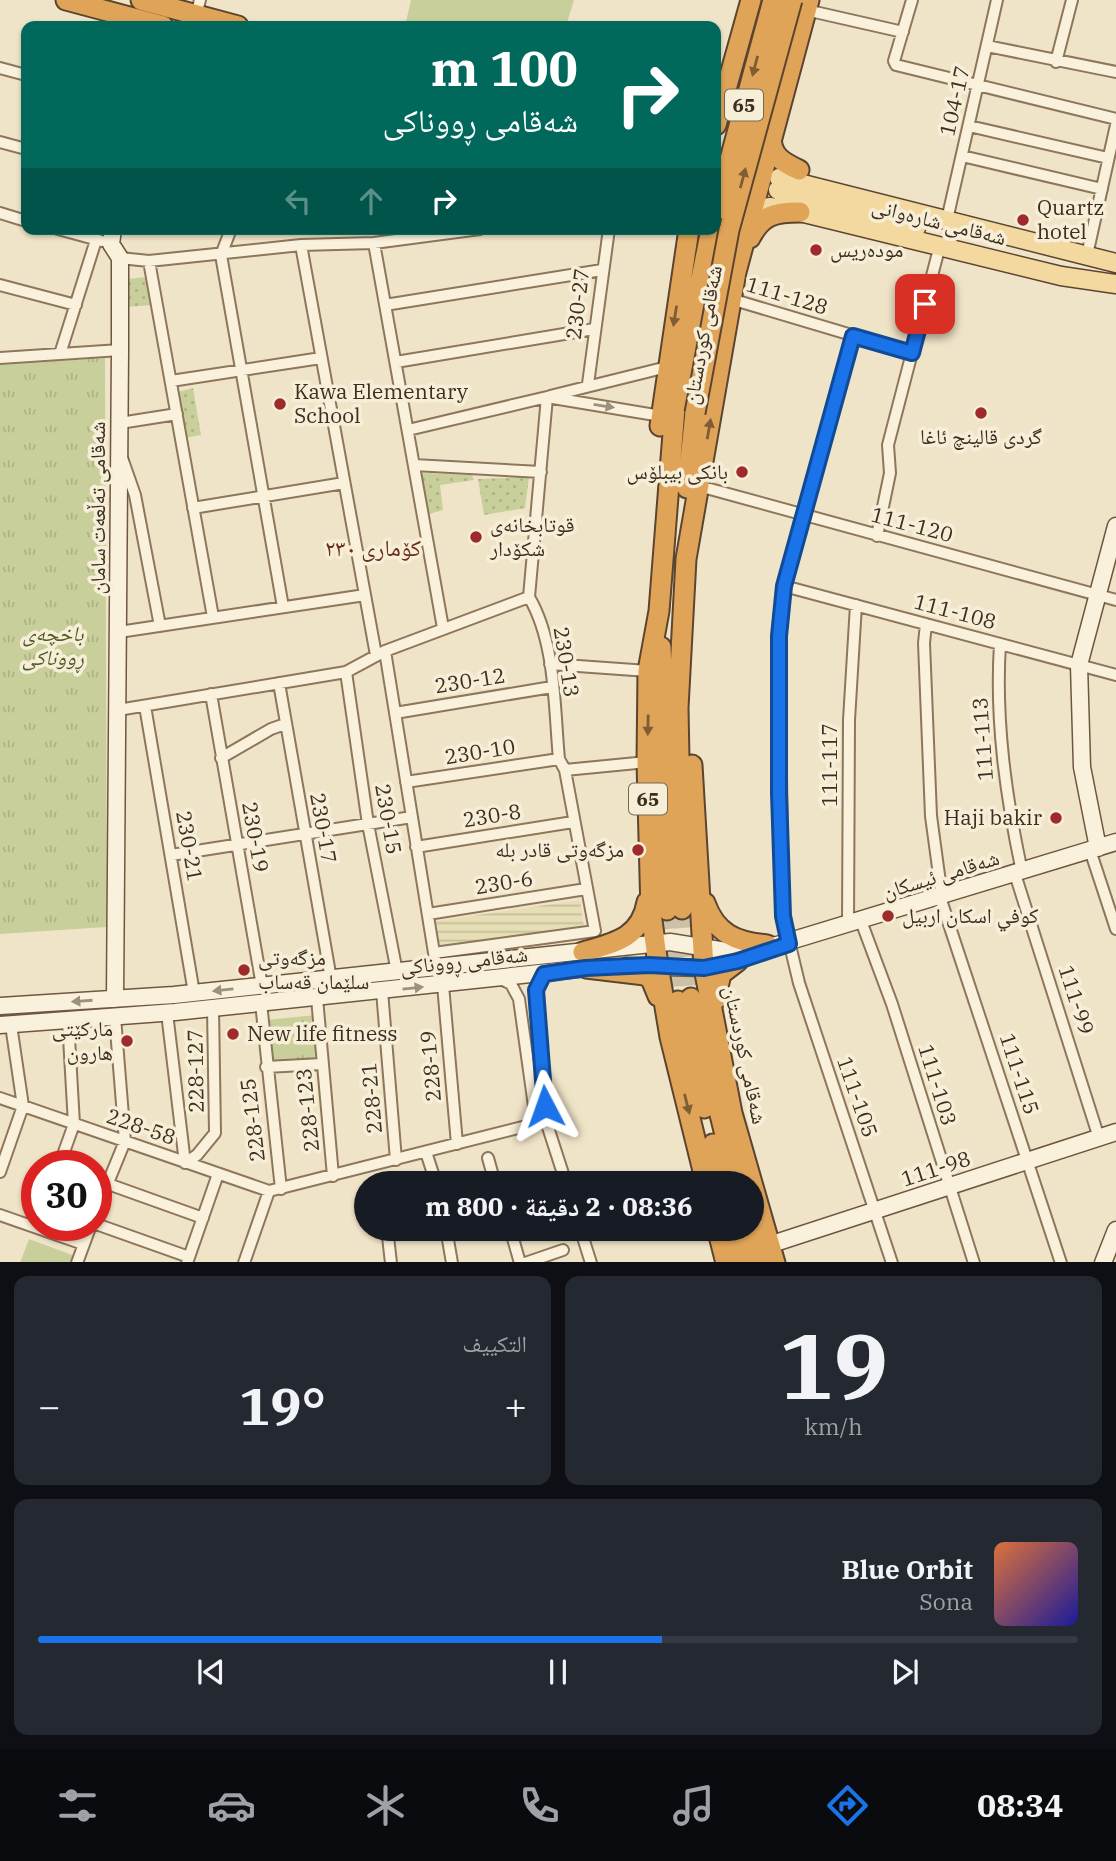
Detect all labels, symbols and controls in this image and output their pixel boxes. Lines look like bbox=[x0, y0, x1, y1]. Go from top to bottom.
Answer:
text: 100 m bbox=[431, 36, 578, 99]
icon: right bbox=[602, 49, 693, 140]
one-way arrow bbox=[749, 56, 759, 77]
street label: 104-17 bbox=[932, 63, 976, 139]
road number: 65 bbox=[725, 90, 763, 120]
text: شەقامی ڕووناکی bbox=[382, 99, 578, 141]
one-way arrow bbox=[738, 167, 749, 189]
icon: left bbox=[279, 182, 317, 220]
icon: ahead bbox=[352, 182, 390, 220]
icon: right bbox=[425, 182, 463, 220]
street label: شەقامی شارەوانی bbox=[869, 191, 1009, 251]
place label: Quartz hotel bbox=[1037, 193, 1104, 245]
marker: Quartz hotel bbox=[1015, 212, 1031, 228]
place label: مودەریس bbox=[830, 235, 903, 263]
marker: مودەریس bbox=[808, 242, 824, 258]
street label: شەقامی کوردستان bbox=[676, 263, 728, 407]
street label: 230-27 bbox=[559, 267, 595, 341]
street label: 111-128 bbox=[743, 269, 831, 321]
pin bbox=[895, 274, 955, 334]
icon: arrive bbox=[906, 285, 944, 323]
one-way arrow bbox=[669, 305, 680, 327]
place label: Kawa Elementary School bbox=[294, 377, 469, 429]
marker: Kawa Elementary School bbox=[272, 396, 288, 412]
one-way arrow bbox=[593, 401, 615, 412]
marker: گردی قالینچ ئاغا bbox=[973, 405, 989, 421]
one-way arrow bbox=[704, 418, 715, 440]
street label: شەقامی تەڵعەت سامان bbox=[83, 421, 111, 595]
place label: گردی قالینچ ئاغا bbox=[920, 422, 1042, 450]
place label: بانکی بیبلۆس bbox=[626, 457, 728, 485]
marker: بانکی بیبلۆس bbox=[734, 464, 750, 480]
street label: 111-120 bbox=[868, 500, 956, 548]
place label: قوتابخانەی شكۆدار bbox=[489, 510, 574, 562]
marker: قوتابخانەی شكۆدار bbox=[468, 529, 484, 545]
district label: کۆماری ٢٣٠ bbox=[325, 532, 421, 562]
street label: 111-108 bbox=[911, 587, 999, 635]
park label: باخچەی ڕووناکی bbox=[22, 619, 84, 674]
street label: 230-13 bbox=[548, 624, 586, 699]
street label: 230-12 bbox=[432, 661, 507, 699]
street label: 111-113 bbox=[965, 696, 999, 782]
one-way arrow bbox=[642, 714, 654, 736]
street label: 111-117 bbox=[815, 723, 843, 807]
street label: 230-10 bbox=[442, 732, 517, 770]
street label: 230-15 bbox=[369, 781, 409, 856]
road number: 65 bbox=[629, 784, 667, 814]
street label: 230-17 bbox=[304, 790, 344, 865]
street label: 230-8 bbox=[461, 797, 523, 833]
street label: 230-19 bbox=[236, 799, 276, 874]
place label: Haji bakir bbox=[944, 803, 1043, 831]
street label: 230-21 bbox=[170, 808, 210, 883]
marker: Haji bakir bbox=[1048, 810, 1064, 826]
place label: مزگەوتی قادر بلە bbox=[495, 835, 624, 863]
marker: مزگەوتی قادر بلە bbox=[630, 842, 646, 858]
street label: شەقامی ئیسکان bbox=[879, 843, 1003, 905]
street label: 230-6 bbox=[473, 864, 535, 900]
place label: كوفي اسكان اربيل bbox=[902, 901, 1039, 932]
marker: كوفي اسكان اربيل bbox=[880, 908, 896, 924]
street label: شەقامی ڕووناکی bbox=[399, 939, 530, 984]
place label: مزگەوتی سلێمان قەساب bbox=[258, 943, 369, 995]
street label: 111-99 bbox=[1053, 961, 1101, 1038]
marker: مزگەوتی سلێمان قەساب bbox=[236, 962, 252, 978]
one-way arrow bbox=[403, 982, 425, 993]
street label: شەقامی کوردستان bbox=[718, 983, 774, 1127]
one-way arrow bbox=[212, 985, 234, 996]
one-way arrow bbox=[70, 996, 92, 1007]
place label: مارکێتی هارون bbox=[52, 1014, 113, 1066]
place label: New life fitness bbox=[247, 1019, 398, 1047]
marker: New life fitness bbox=[225, 1026, 241, 1042]
street label: 228-127 bbox=[180, 1029, 210, 1113]
street label: 228-19 bbox=[413, 1029, 447, 1103]
street label: 111-115 bbox=[994, 1029, 1046, 1118]
marker: مارکێتی هارون bbox=[119, 1033, 135, 1049]
street label: 111-103 bbox=[912, 1041, 964, 1129]
street label: 111-105 bbox=[831, 1052, 885, 1141]
street label: 228-21 bbox=[354, 1061, 388, 1135]
street label: 228-123 bbox=[289, 1067, 325, 1153]
position arrow bbox=[508, 1069, 582, 1143]
street label: 228-125 bbox=[233, 1077, 271, 1163]
one-way arrow bbox=[682, 1093, 693, 1115]
street label: 228-58 bbox=[103, 1101, 180, 1151]
street label: 111-98 bbox=[897, 1144, 974, 1192]
speed limit sign: 30 bbox=[21, 1150, 112, 1241]
text: 08:36 · 2 دقيقة · 800 m bbox=[425, 1189, 693, 1223]
text: 19 bbox=[779, 1306, 888, 1424]
text: التكييف bbox=[462, 1328, 527, 1358]
text: 19° bbox=[239, 1372, 326, 1439]
text: − bbox=[38, 1381, 61, 1430]
text: + bbox=[504, 1381, 527, 1430]
text: km/h bbox=[804, 1411, 863, 1441]
text: Blue Orbit bbox=[841, 1552, 973, 1586]
text: Sona bbox=[919, 1586, 973, 1616]
icon: previous bbox=[192, 1653, 230, 1691]
icon: pause bbox=[539, 1653, 577, 1691]
icon: next bbox=[886, 1653, 924, 1691]
icon: filters bbox=[53, 1781, 102, 1830]
icon: car bbox=[207, 1781, 256, 1830]
icon: climate bbox=[361, 1781, 410, 1830]
icon: phone bbox=[515, 1781, 564, 1830]
icon: music bbox=[669, 1781, 718, 1830]
icon: directions bbox=[823, 1781, 872, 1830]
text: 08:34 bbox=[977, 1784, 1063, 1826]

